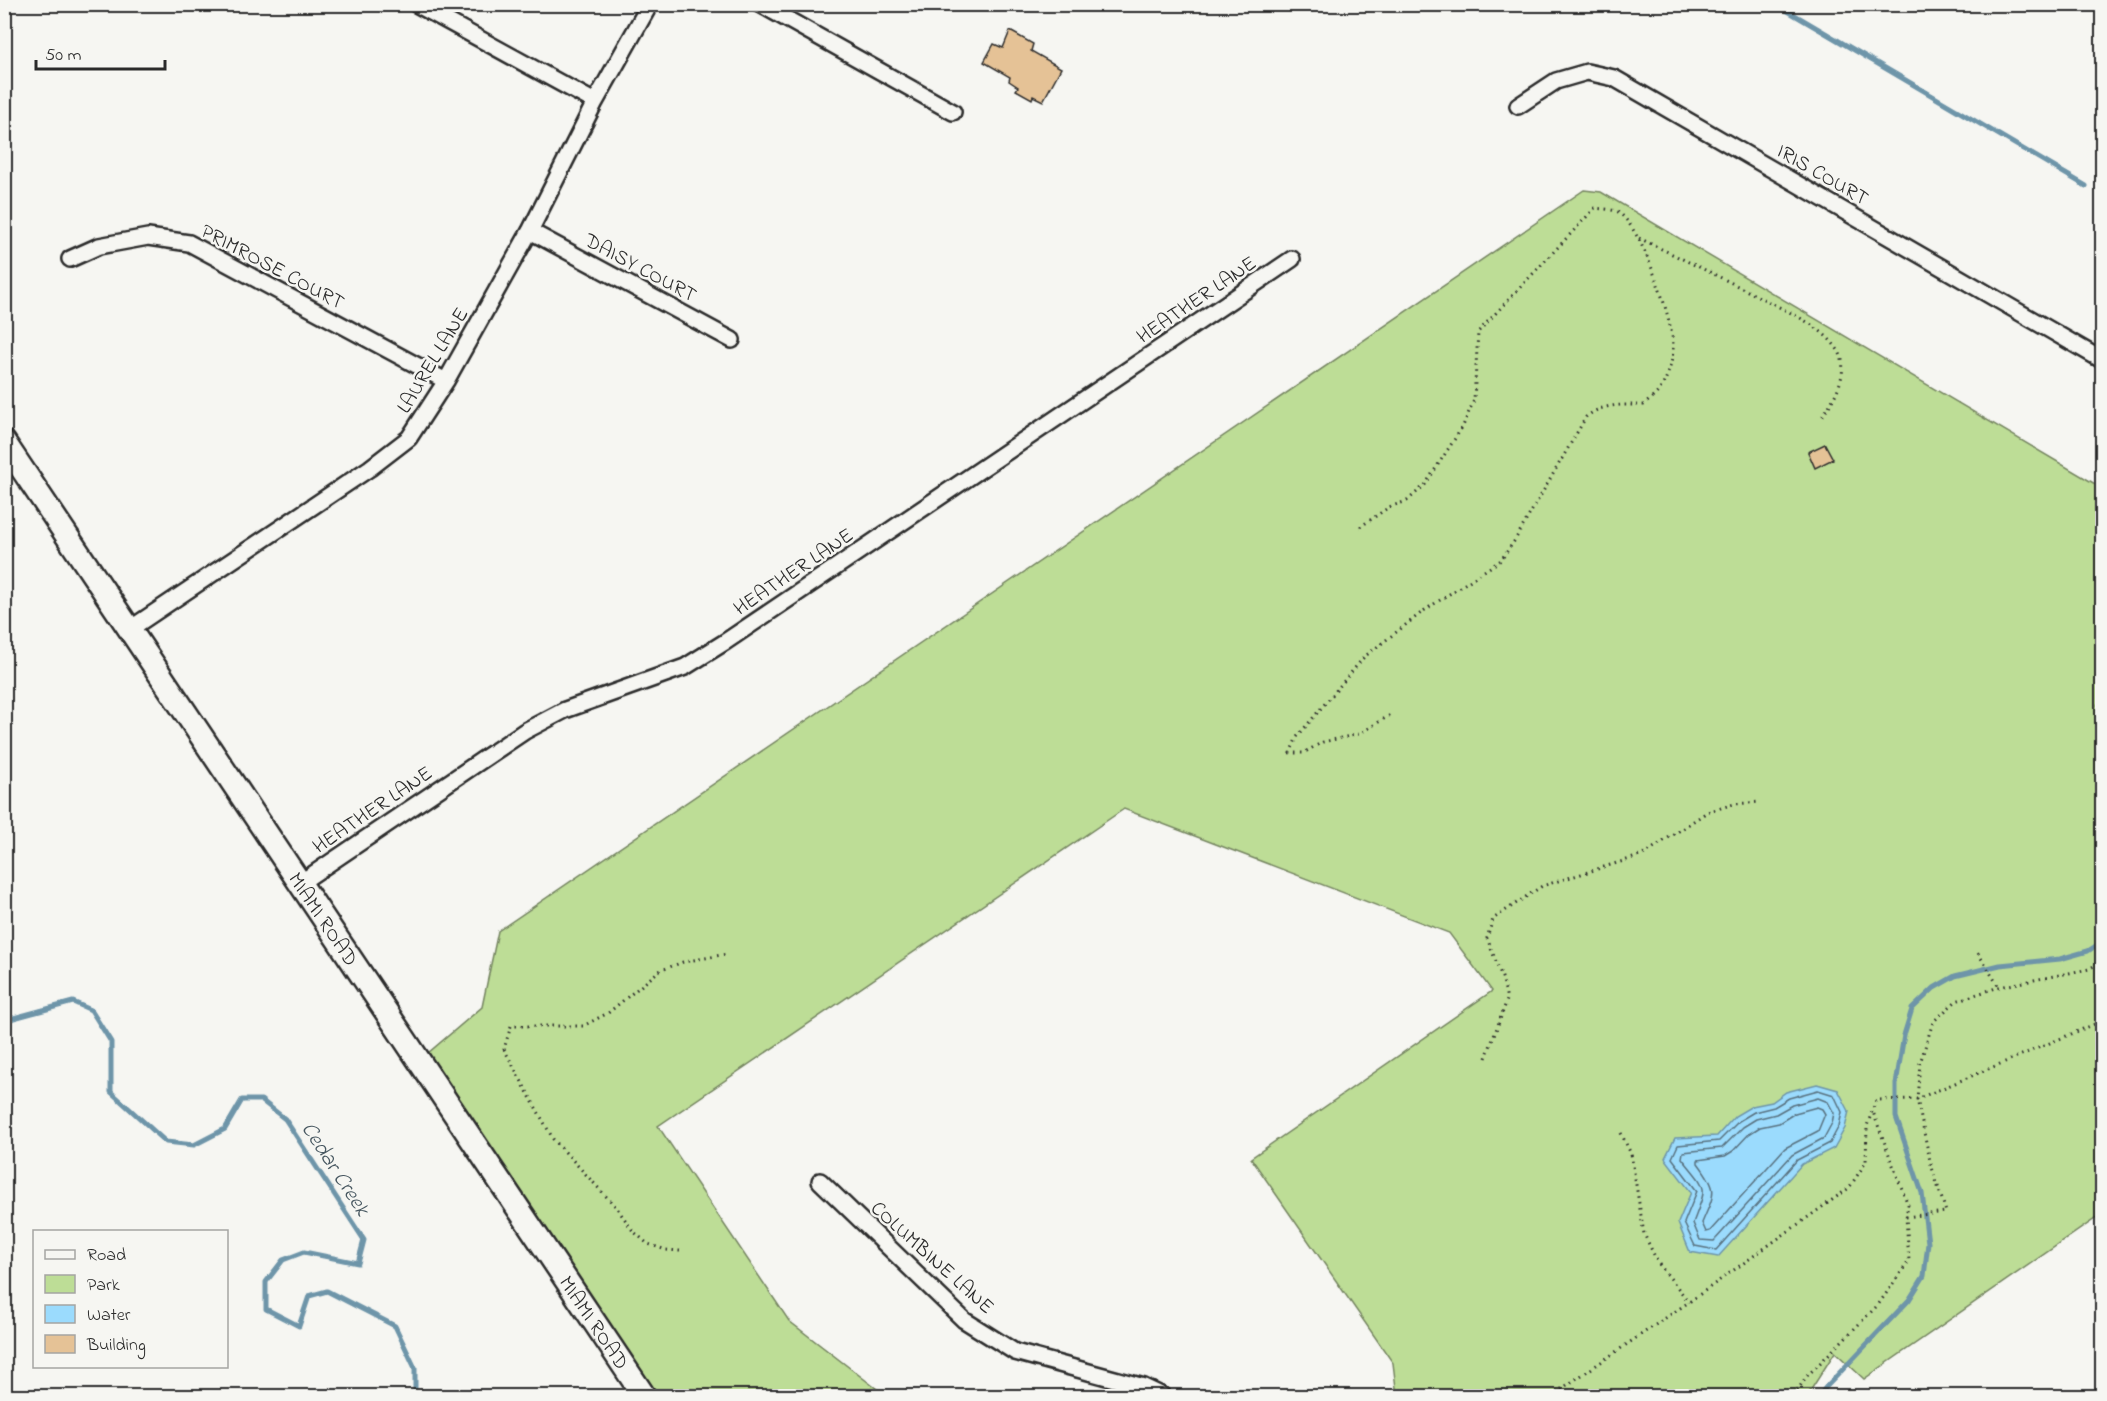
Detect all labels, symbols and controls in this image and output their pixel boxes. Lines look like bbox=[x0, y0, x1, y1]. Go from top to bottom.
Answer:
scale bar bbox=[36, 33, 165, 71]
text: 50 m bbox=[45, 43, 82, 69]
street label: IRIS COURT bbox=[1770, 137, 1874, 214]
street label: PRIMROSE COURT bbox=[195, 217, 349, 318]
street label: DAISY COURT bbox=[578, 226, 702, 311]
street label: HEATHER LANE bbox=[1131, 249, 1263, 352]
street label: LAUREL LANE bbox=[390, 302, 477, 420]
street label: HEATHER LANE bbox=[728, 521, 860, 624]
street label: HEATHER LANE bbox=[307, 759, 439, 862]
street label: MIAMI ROAD bbox=[280, 867, 365, 973]
water label: Cedar Creek bbox=[292, 1116, 378, 1224]
street label: COLUMBINE LANE bbox=[863, 1195, 1000, 1322]
legend bbox=[33, 1230, 228, 1368]
text: Road bbox=[87, 1243, 126, 1269]
street label: MIAMI ROAD bbox=[550, 1270, 635, 1376]
text: Park bbox=[87, 1273, 120, 1299]
text: Water bbox=[87, 1303, 131, 1329]
text: Building bbox=[86, 1333, 146, 1360]

